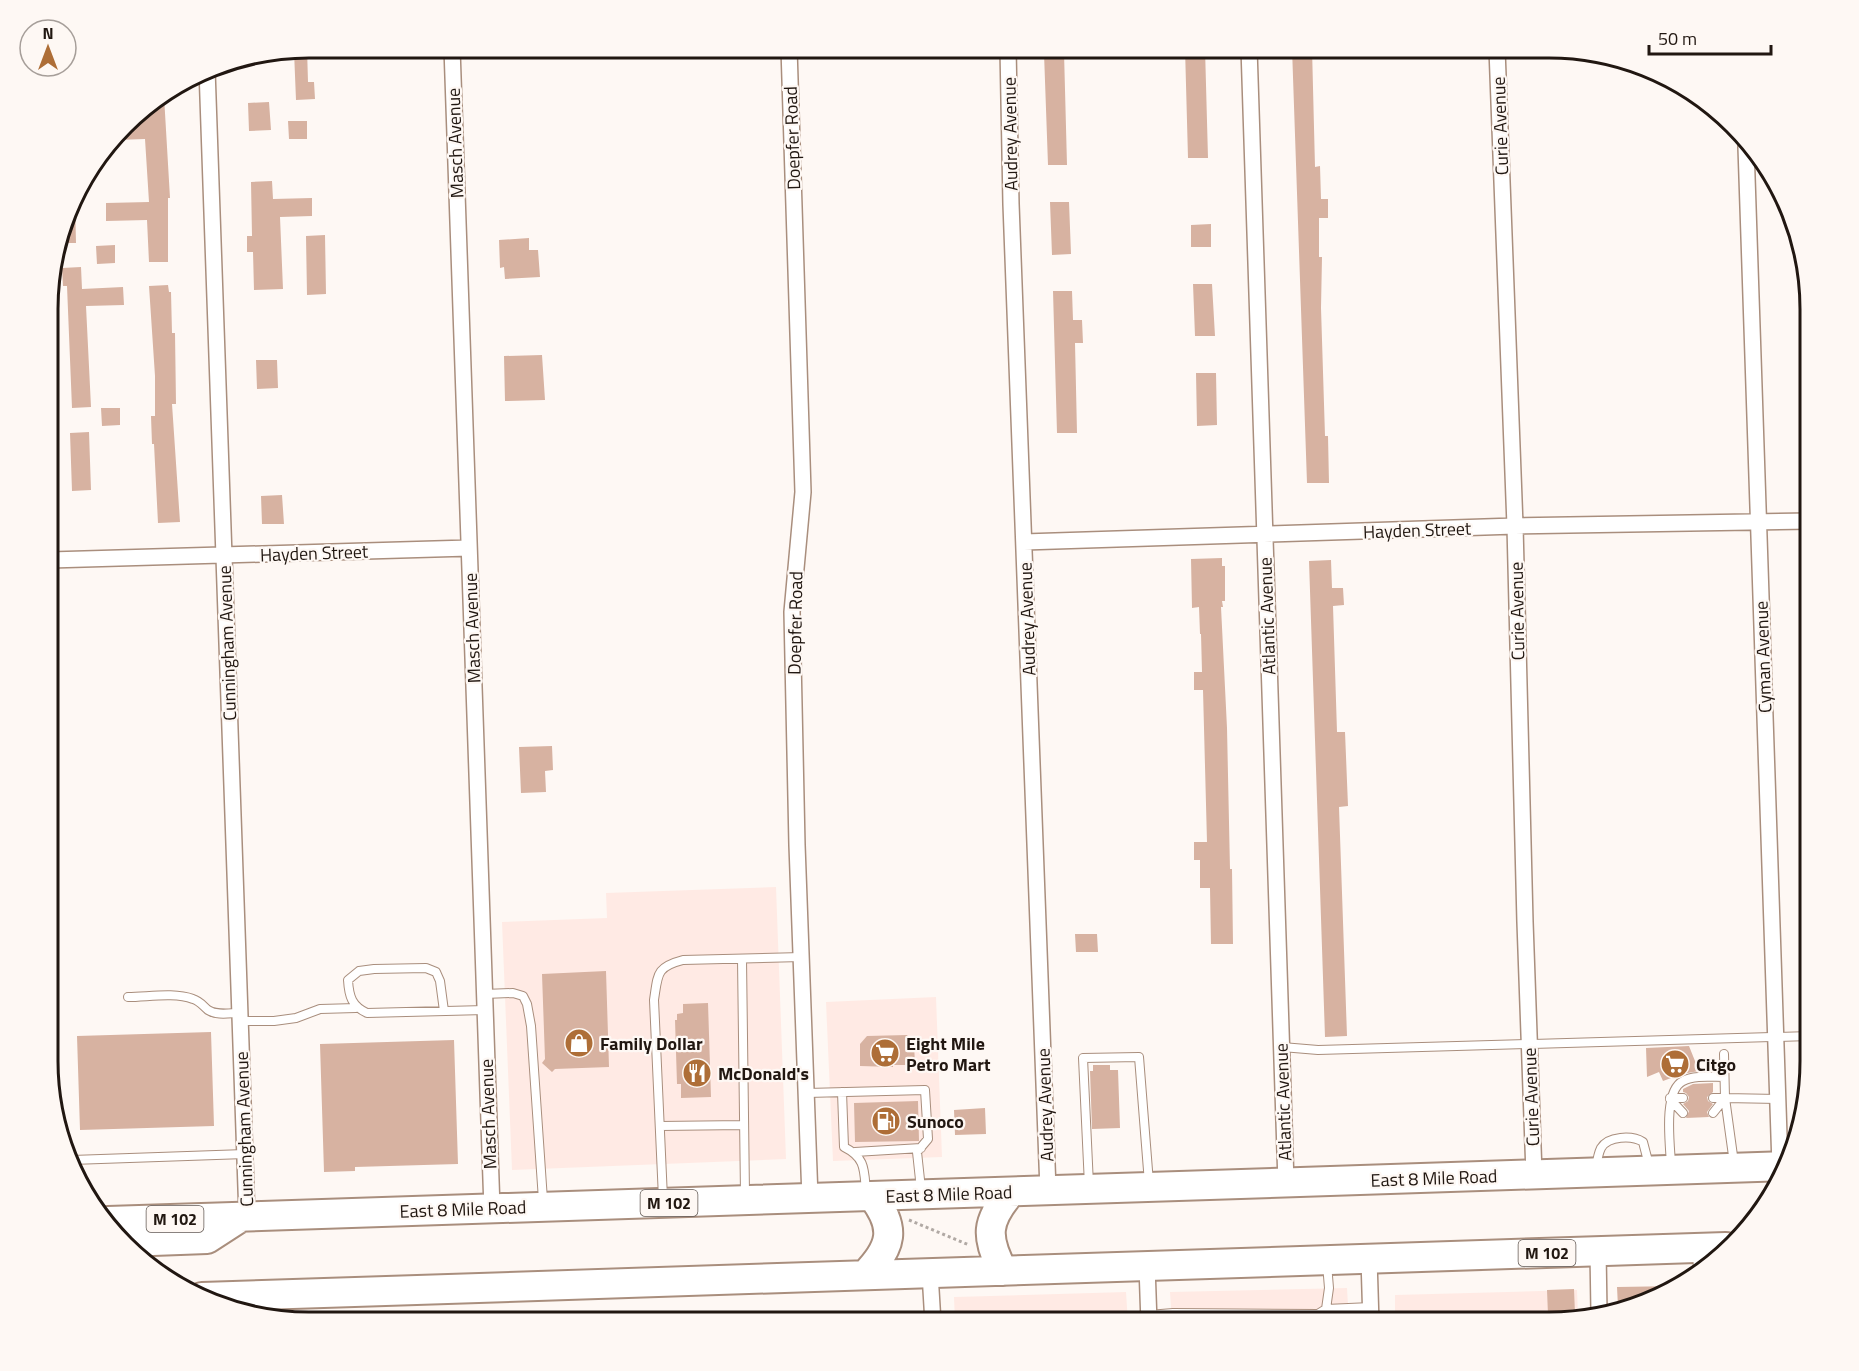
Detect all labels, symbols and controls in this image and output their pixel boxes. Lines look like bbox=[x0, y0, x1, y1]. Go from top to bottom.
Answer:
north arrow bbox=[18, 18, 78, 78]
scale bar bbox=[1649, 18, 1770, 56]
text: N bbox=[42, 21, 54, 45]
text: 50 m bbox=[1658, 25, 1697, 52]
street label: Curie Avenue bbox=[1485, 76, 1515, 176]
street label: Audrey Avenue bbox=[996, 77, 1024, 191]
street label: Doepfer Road bbox=[777, 86, 807, 190]
street label: Masch Avenue bbox=[440, 87, 470, 199]
street label: Hayden Street bbox=[1362, 515, 1472, 545]
street label: Hayden Street bbox=[259, 538, 369, 568]
street label: Atlantic Avenue bbox=[1251, 557, 1283, 675]
street label: Curie Avenue bbox=[1503, 561, 1531, 661]
street label: Audrey Avenue bbox=[1012, 562, 1042, 676]
street label: Cunningham Avenue bbox=[211, 565, 243, 721]
street label: Doepfer Road bbox=[781, 571, 809, 675]
street label: Masch Avenue bbox=[457, 572, 487, 684]
street label: Cyman Avenue bbox=[1748, 600, 1778, 714]
shop icon: Family Dollar bbox=[563, 1027, 595, 1059]
place label: Family Dollar bbox=[600, 1030, 703, 1057]
place label: Eight Mile Petro Mart bbox=[906, 1030, 991, 1078]
supermarket icon: Eight Mile Petro Mart bbox=[869, 1037, 901, 1069]
street label: Atlantic Avenue bbox=[1267, 1043, 1299, 1161]
street label: Curie Avenue bbox=[1516, 1047, 1546, 1147]
street label: Audrey Avenue bbox=[1030, 1048, 1060, 1162]
supermarket icon: Citgo bbox=[1659, 1048, 1691, 1080]
street label: Cunningham Avenue bbox=[228, 1051, 260, 1207]
place label: Citgo bbox=[1696, 1051, 1736, 1078]
restaurant icon: McDonald's bbox=[681, 1057, 713, 1089]
street label: Masch Avenue bbox=[473, 1058, 503, 1170]
place label: McDonald's bbox=[718, 1060, 809, 1087]
fuel station icon: Sunoco bbox=[870, 1105, 902, 1137]
place label: Sunoco bbox=[907, 1108, 964, 1135]
street label: East 8 Mile Road bbox=[1370, 1162, 1498, 1194]
street label: East 8 Mile Road bbox=[885, 1178, 1013, 1210]
road number: M 102 bbox=[640, 1190, 698, 1216]
street label: East 8 Mile Road bbox=[399, 1193, 527, 1225]
road number: M 102 bbox=[146, 1206, 204, 1232]
road number: M 102 bbox=[1518, 1240, 1576, 1266]

